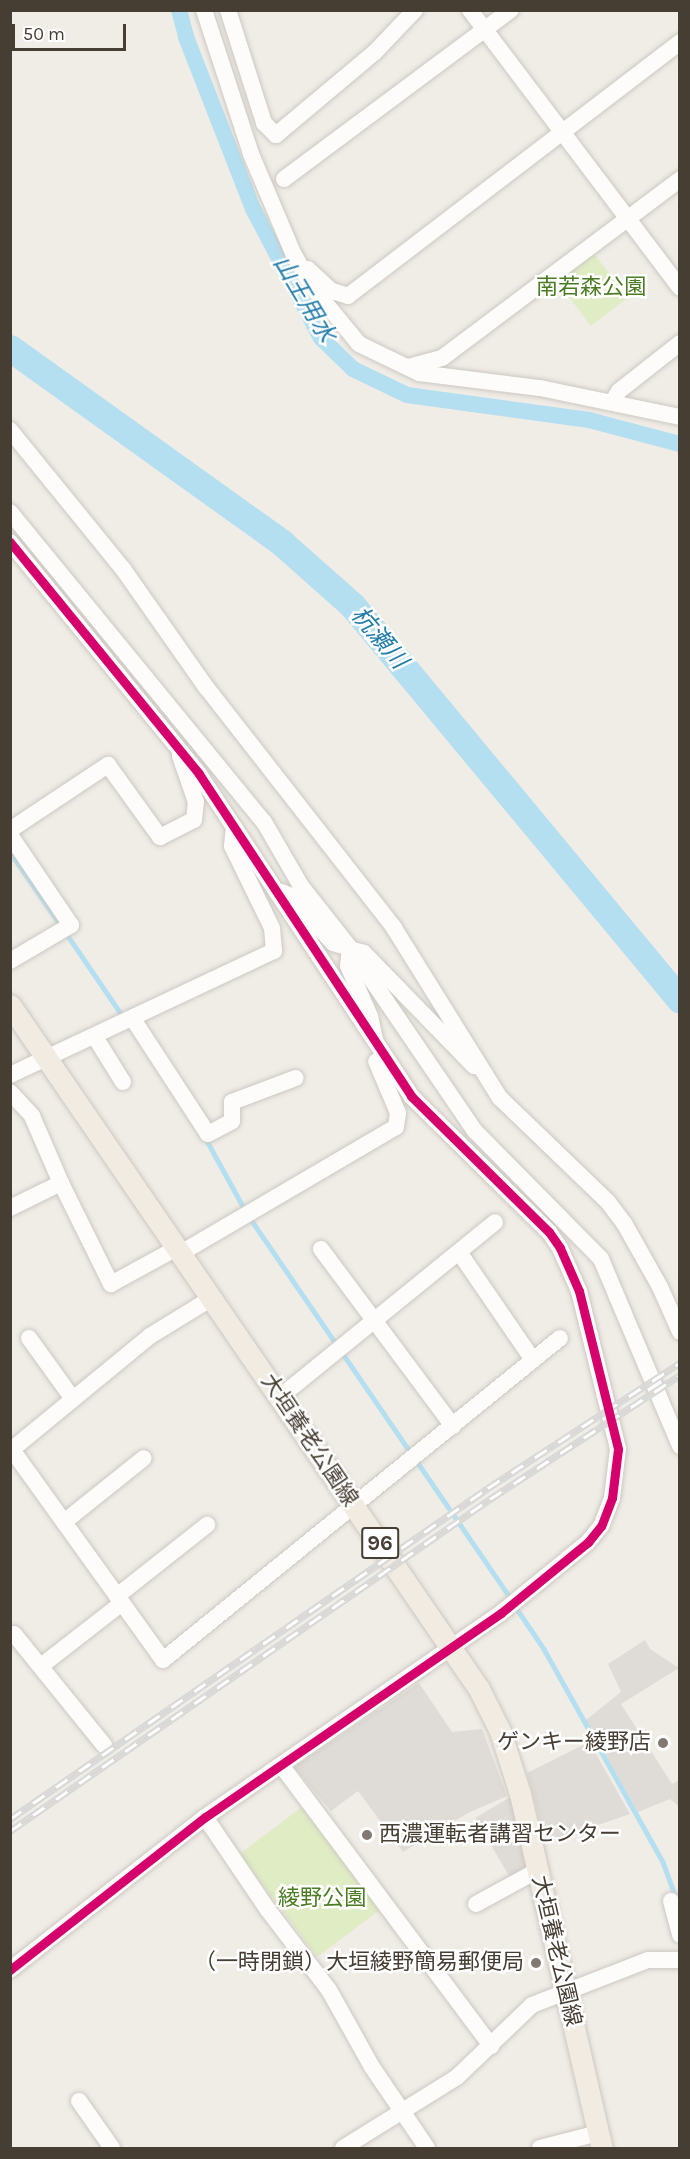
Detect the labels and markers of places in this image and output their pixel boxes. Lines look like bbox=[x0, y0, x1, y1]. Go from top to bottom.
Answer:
place label: ゲンキー綾野店 bbox=[497, 1730, 651, 1756]
marker: ゲンキー綾野店 bbox=[656, 1736, 670, 1750]
place label: 西濃運転者講習センター bbox=[379, 1822, 621, 1848]
marker: 西濃運転者講習センター bbox=[360, 1828, 374, 1842]
place label: （一時閉鎖）大垣綾野簡易郵便局 bbox=[194, 1950, 524, 1976]
marker: （一時閉鎖）大垣綾野簡易郵便局 bbox=[529, 1956, 543, 1970]

